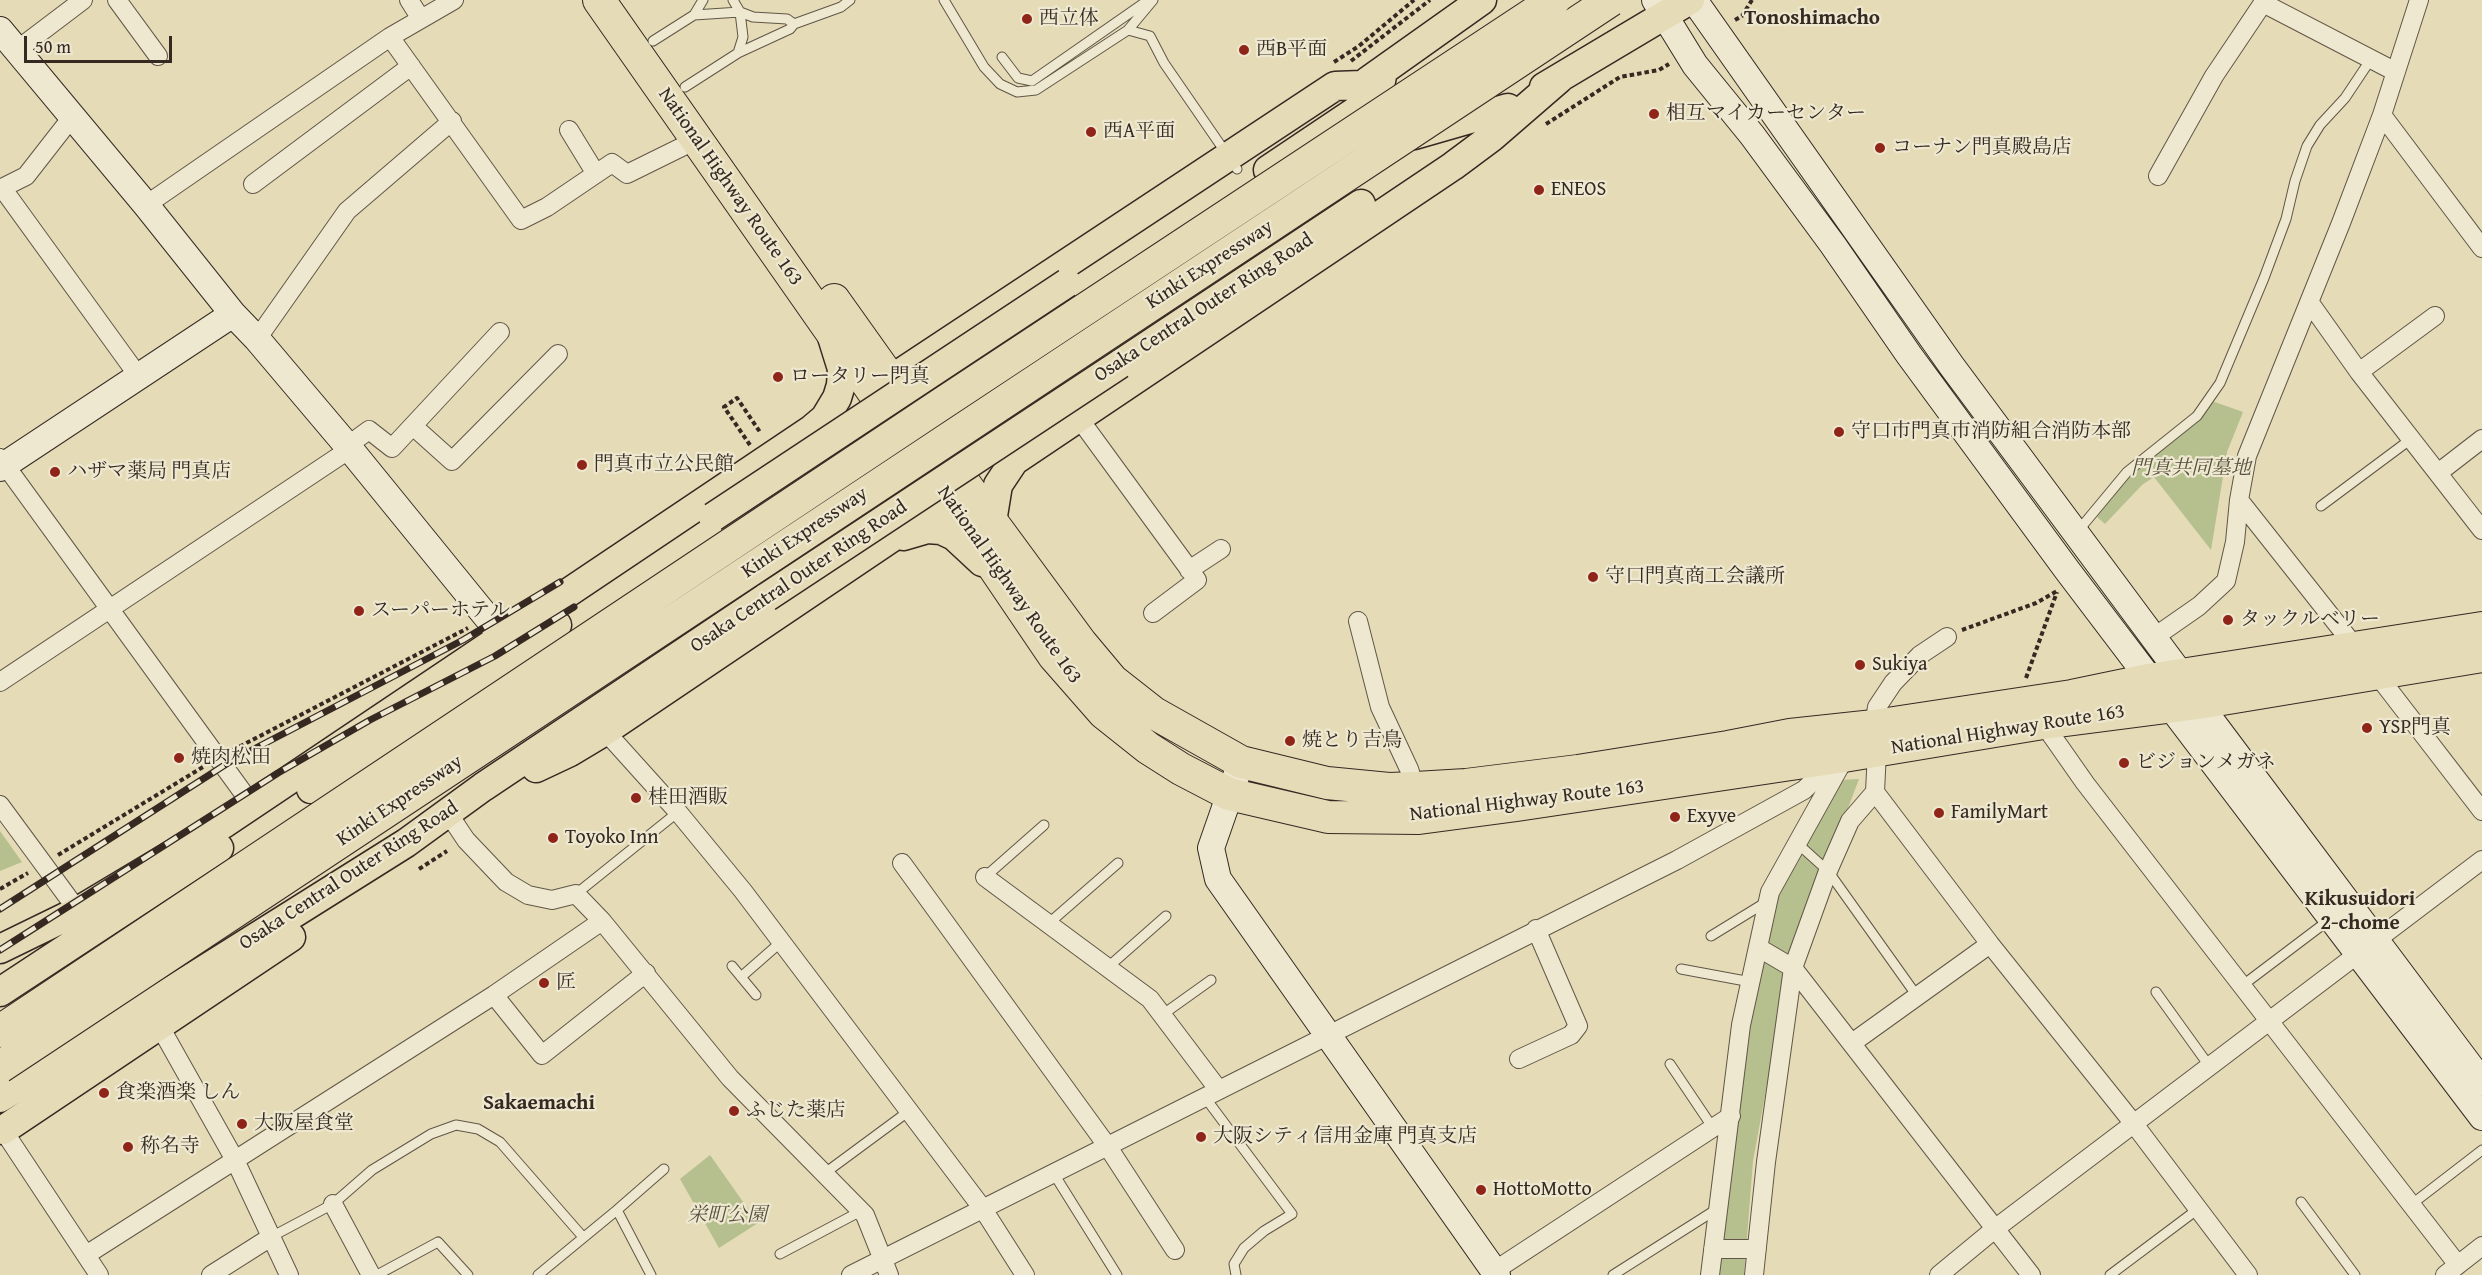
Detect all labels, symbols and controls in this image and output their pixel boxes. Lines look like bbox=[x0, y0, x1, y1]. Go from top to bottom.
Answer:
district label: Tonoshimacho bbox=[1744, 6, 1880, 32]
place label: 西立体 bbox=[1039, 7, 1099, 31]
marker: 西立体 bbox=[1020, 12, 1034, 26]
scale bar bbox=[27, 24, 176, 62]
text: 50 m bbox=[35, 33, 71, 60]
place label: 西B平面 bbox=[1256, 38, 1327, 62]
marker: 西B平面 bbox=[1237, 43, 1251, 57]
street label: National Highway Route 163 bbox=[652, 83, 808, 291]
place label: 相互マイカーセンター bbox=[1666, 102, 1866, 126]
marker: 相互マイカーセンター bbox=[1647, 107, 1661, 121]
place label: 西A平面 bbox=[1103, 120, 1175, 144]
marker: 西A平面 bbox=[1084, 125, 1098, 139]
place label: コーナン門真殿島店 bbox=[1892, 136, 2072, 160]
marker: コーナン門真殿島店 bbox=[1873, 141, 1887, 155]
place label: ENEOS bbox=[1551, 178, 1606, 202]
marker: ENEOS bbox=[1532, 183, 1546, 197]
street label: Kinki Expressway bbox=[1142, 215, 1278, 315]
street label: Osaka Central Outer Ring Road bbox=[1090, 228, 1318, 388]
place label: ロータリー門真 bbox=[790, 365, 930, 389]
marker: ロータリー門真 bbox=[771, 370, 785, 384]
place label: 守口市門真市消防組合消防本部 bbox=[1851, 420, 2131, 444]
marker: 守口市門真市消防組合消防本部 bbox=[1832, 425, 1846, 439]
place label: 門真市立公民館 bbox=[594, 453, 734, 477]
park label: 門真共同墓地 bbox=[2131, 457, 2251, 481]
marker: 門真市立公民館 bbox=[575, 458, 589, 472]
place label: ハザマ薬局 門真店 bbox=[67, 460, 231, 484]
marker: ハザマ薬局 門真店 bbox=[48, 465, 62, 479]
street label: National Highway Route 163 bbox=[931, 481, 1087, 689]
street label: Kinki Expressway bbox=[738, 482, 872, 584]
street label: Osaka Central Outer Ring Road bbox=[686, 495, 912, 659]
place label: 守口門真商工会議所 bbox=[1605, 565, 1785, 589]
marker: 守口門真商工会議所 bbox=[1586, 570, 1600, 584]
place label: スーパーホテル bbox=[371, 599, 510, 623]
marker: スーパーホテル bbox=[352, 604, 366, 618]
place label: タックルベリー bbox=[2240, 608, 2380, 632]
marker: タックルベリー bbox=[2221, 613, 2235, 627]
place label: Sukiya bbox=[1872, 653, 1927, 677]
marker: Sukiya bbox=[1853, 658, 1867, 672]
street label: National Highway Route 163 bbox=[1889, 700, 2127, 760]
place label: YSP門真 bbox=[2379, 716, 2451, 740]
marker: YSP門真 bbox=[2360, 721, 2374, 735]
place label: 焼とり吉鳥 bbox=[1302, 729, 1402, 753]
marker: 焼とり吉鳥 bbox=[1283, 734, 1297, 748]
place label: 焼肉松田 bbox=[191, 746, 271, 770]
street label: Kinki Expressway bbox=[333, 750, 467, 852]
marker: 焼肉松田 bbox=[172, 751, 186, 765]
place label: ビジョンメガネ bbox=[2136, 751, 2276, 775]
marker: ビジョンメガネ bbox=[2117, 756, 2131, 770]
street label: National Highway Route 163 bbox=[1408, 775, 1646, 827]
place label: 桂田酒販 bbox=[648, 786, 728, 810]
marker: 桂田酒販 bbox=[629, 791, 643, 805]
street label: Osaka Central Outer Ring Road bbox=[235, 796, 463, 956]
place label: FamilyMart bbox=[1951, 801, 2048, 825]
place label: Exyve bbox=[1687, 805, 1736, 829]
marker: FamilyMart bbox=[1932, 806, 1946, 820]
marker: Exyve bbox=[1668, 810, 1682, 824]
place label: Toyoko Inn bbox=[565, 826, 658, 850]
marker: Toyoko Inn bbox=[546, 831, 560, 845]
district label: Kikusuidori 2-chome bbox=[2305, 887, 2415, 937]
place label: 匠 bbox=[556, 971, 576, 995]
marker: 匠 bbox=[537, 976, 551, 990]
place label: 食楽酒楽 しん bbox=[116, 1081, 240, 1105]
marker: 食楽酒楽 しん bbox=[97, 1086, 111, 1100]
district label: Sakaemachi bbox=[483, 1091, 595, 1117]
place label: ふじた薬店 bbox=[746, 1099, 846, 1123]
marker: ふじた薬店 bbox=[727, 1104, 741, 1118]
place label: 大阪屋食堂 bbox=[254, 1112, 354, 1136]
marker: 大阪屋食堂 bbox=[235, 1117, 249, 1131]
place label: 大阪シティ信用金庫 門真支店 bbox=[1213, 1125, 1477, 1149]
marker: 大阪シティ信用金庫 門真支店 bbox=[1194, 1130, 1208, 1144]
place label: 称名寺 bbox=[140, 1135, 200, 1159]
marker: 称名寺 bbox=[121, 1140, 135, 1154]
place label: HottoMotto bbox=[1493, 1178, 1592, 1202]
marker: HottoMotto bbox=[1474, 1183, 1488, 1197]
park label: 栄町公園 bbox=[687, 1204, 767, 1228]

